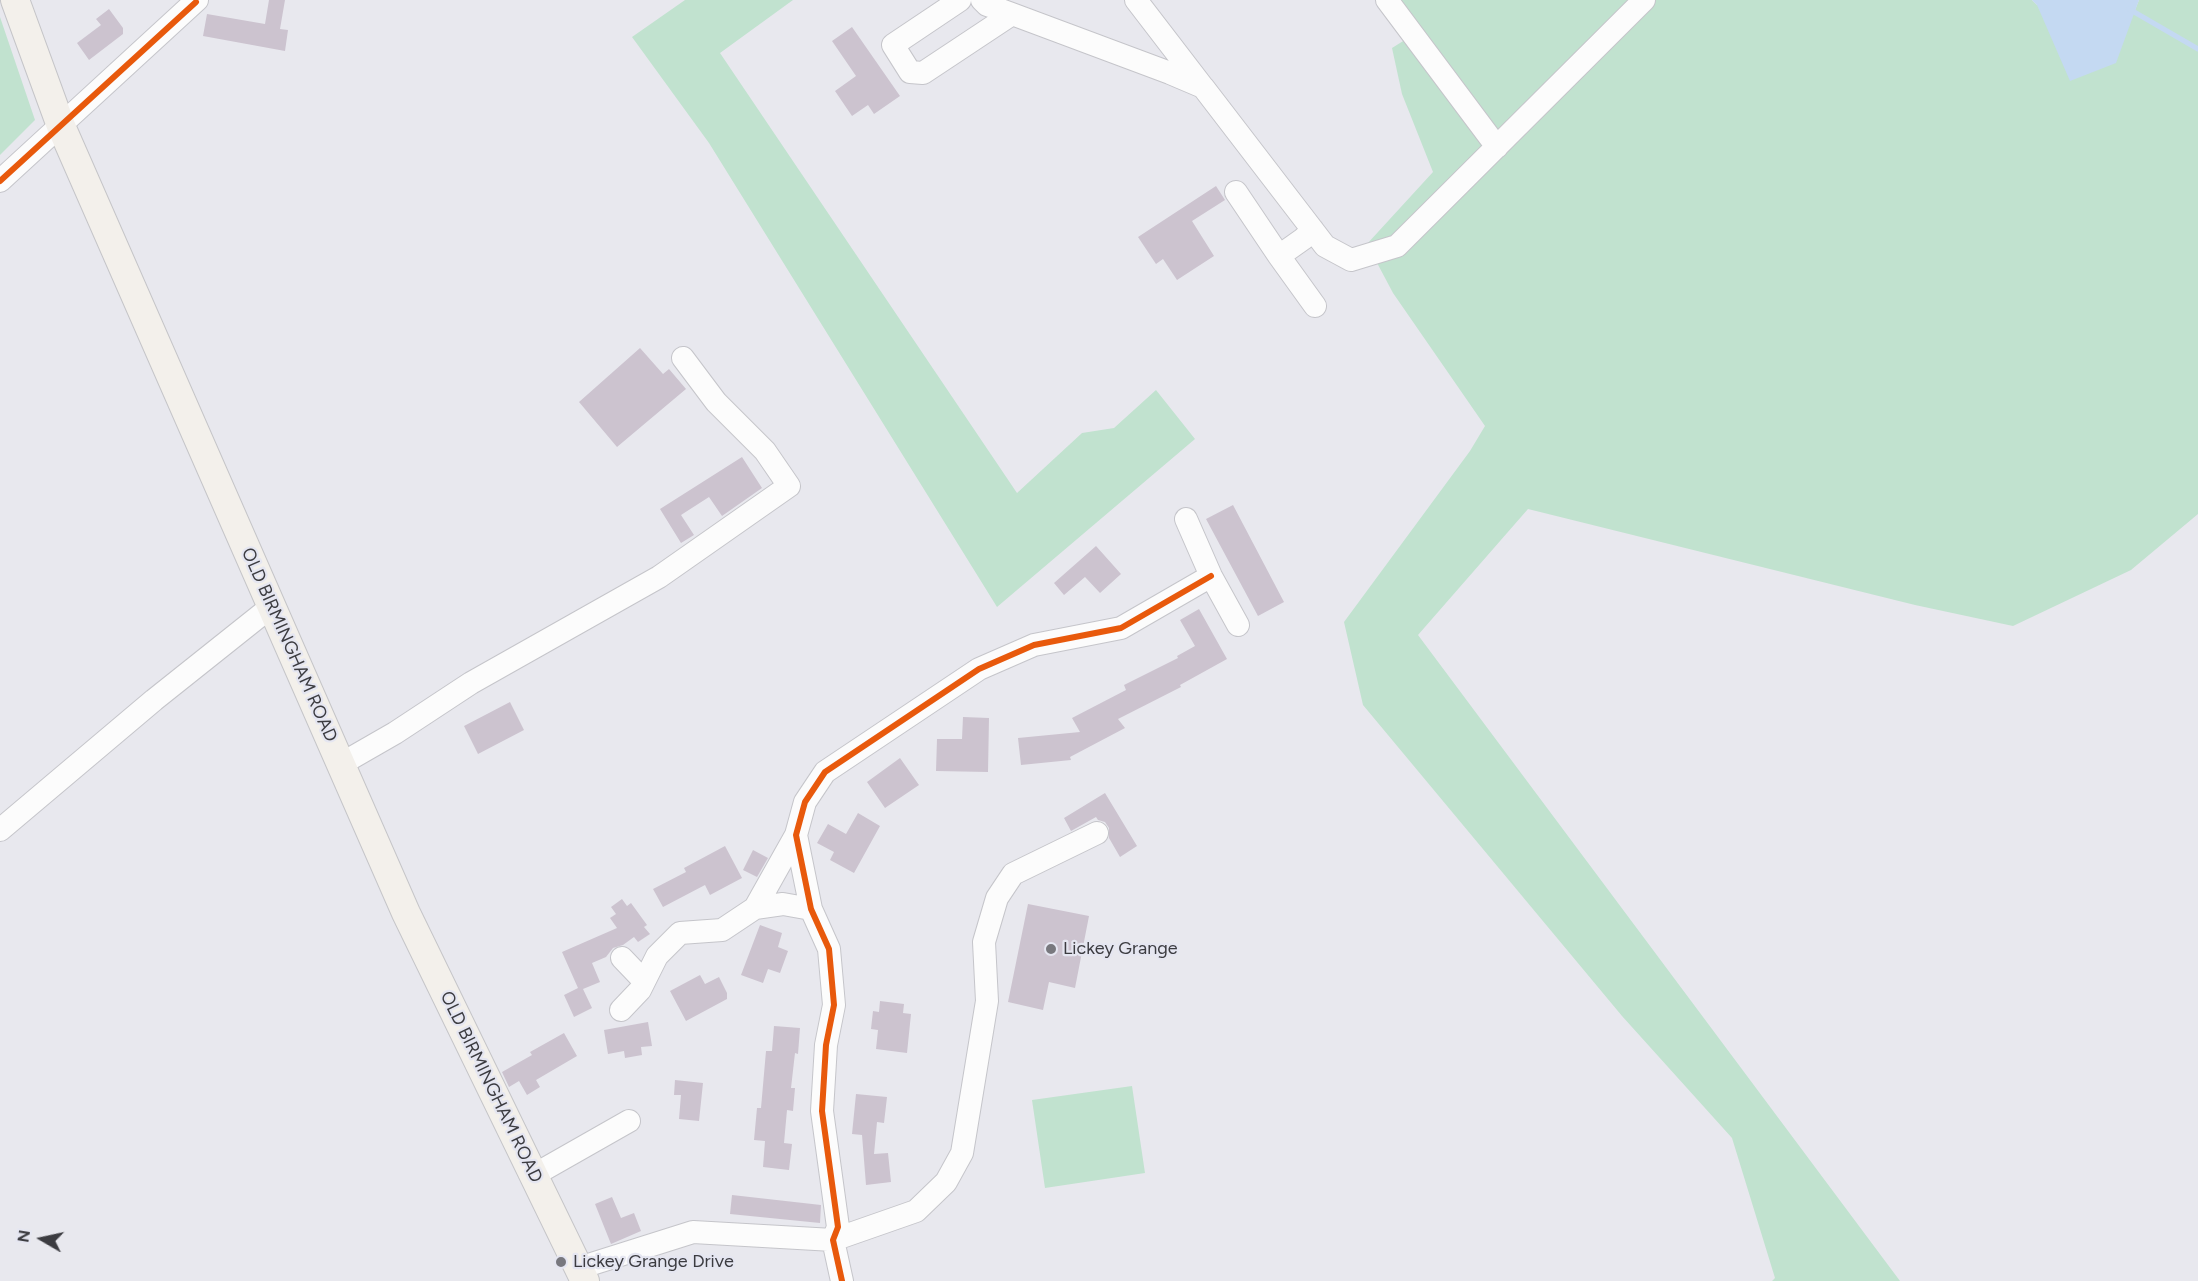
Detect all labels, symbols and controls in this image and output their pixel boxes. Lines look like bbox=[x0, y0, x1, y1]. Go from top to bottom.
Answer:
street label: OLD BIRMINGHAM ROAD bbox=[236, 545, 342, 745]
place label: Lickey Grange bbox=[1063, 938, 1178, 960]
marker: Lickey Grange bbox=[1044, 942, 1058, 956]
street label: OLD BIRMINGHAM ROAD bbox=[435, 988, 547, 1186]
north arrow bbox=[12, 1209, 72, 1269]
text: N bbox=[13, 1229, 34, 1244]
place label: Lickey Grange Drive bbox=[573, 1251, 734, 1273]
marker: Lickey Grange Drive bbox=[554, 1255, 568, 1269]

